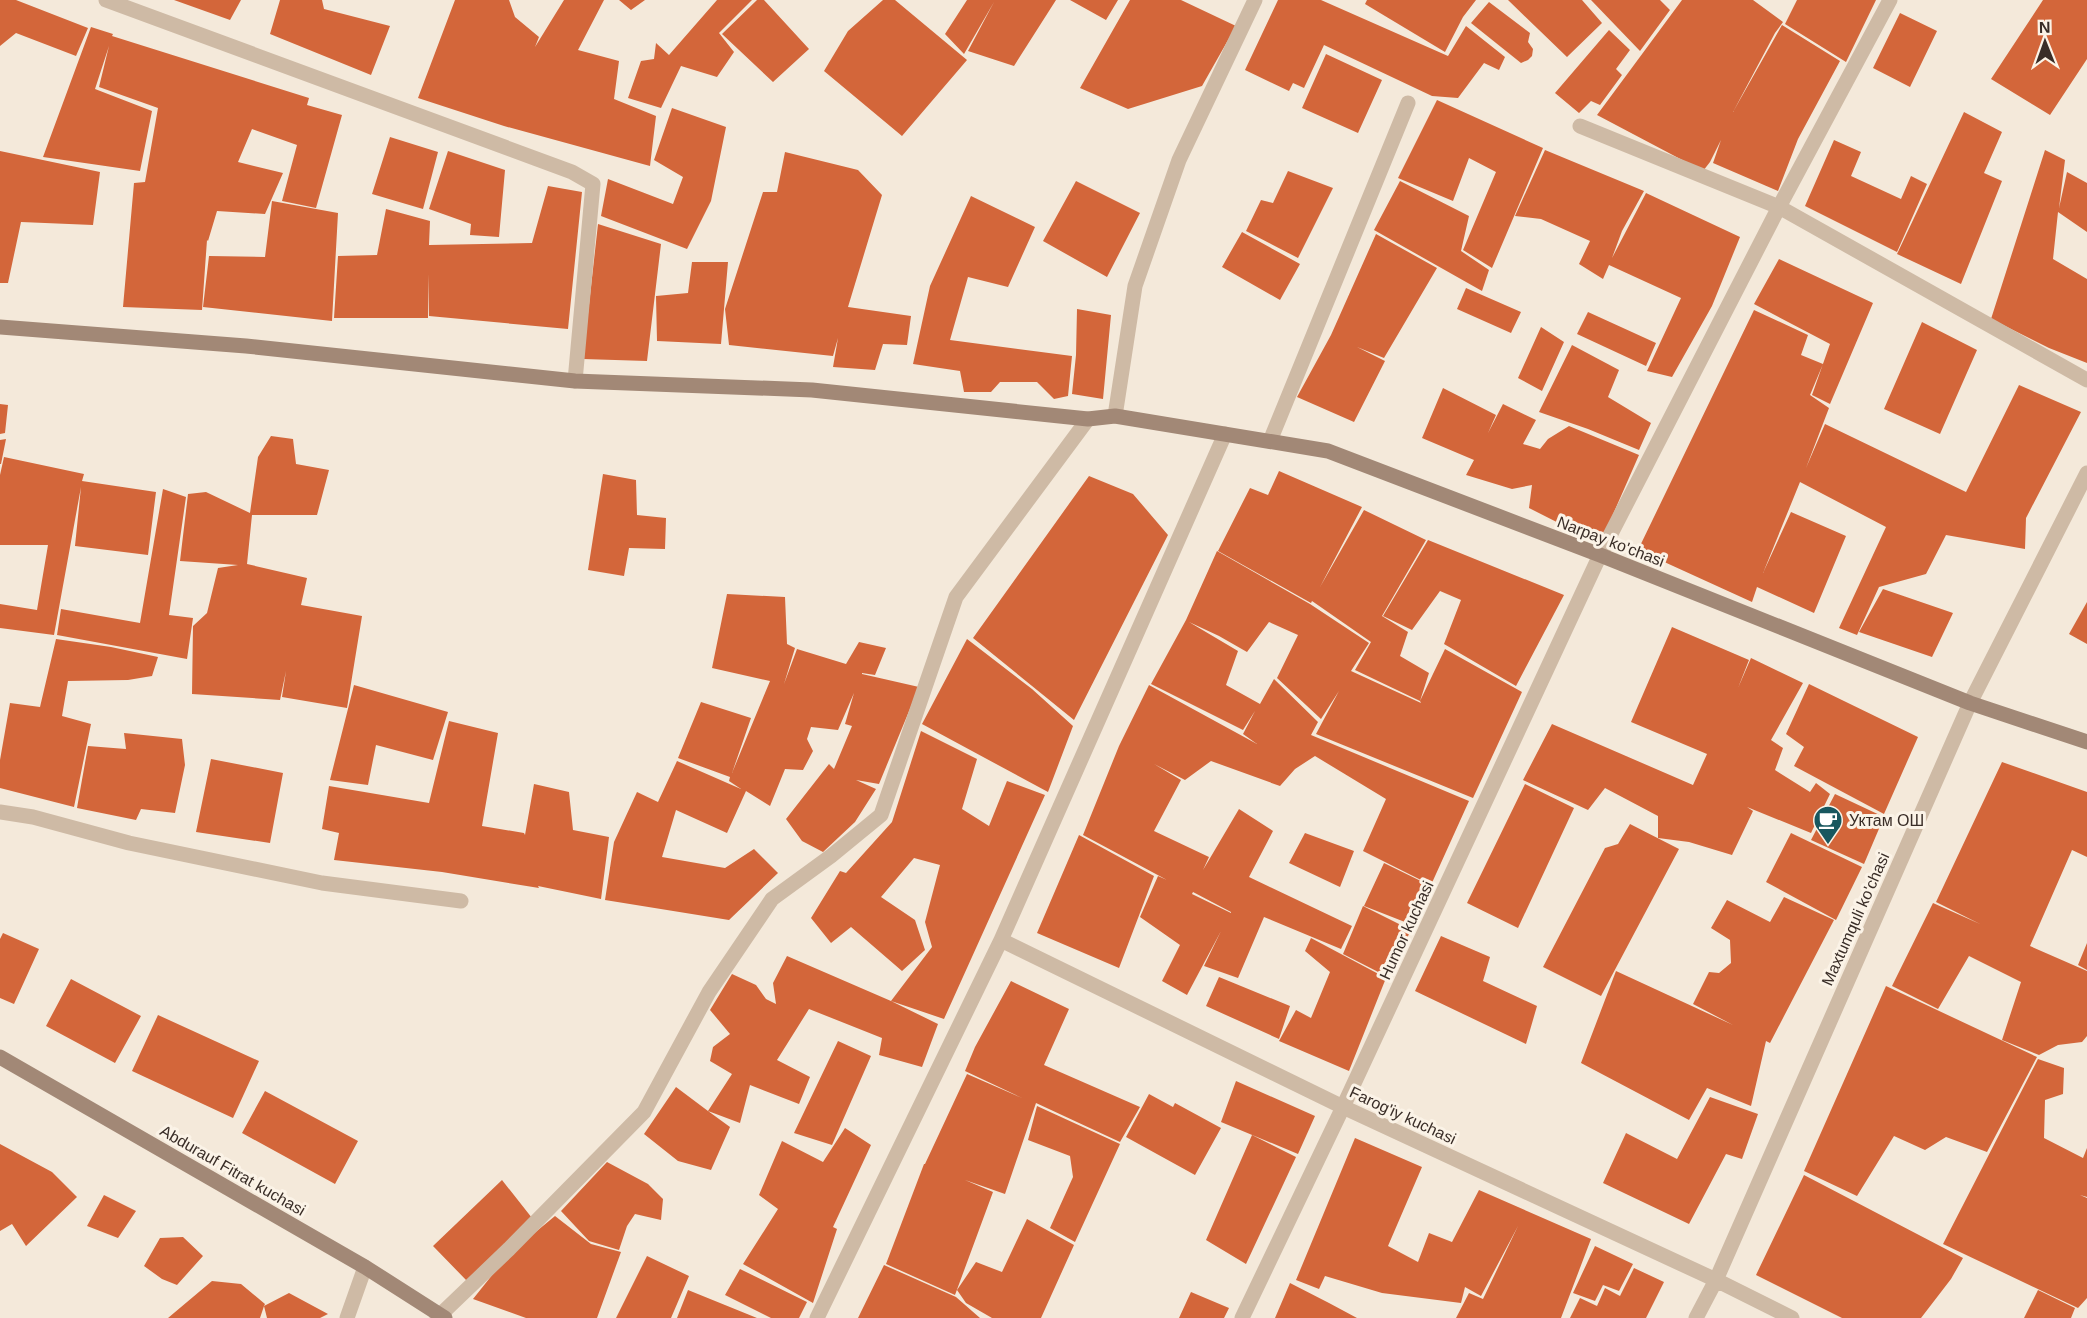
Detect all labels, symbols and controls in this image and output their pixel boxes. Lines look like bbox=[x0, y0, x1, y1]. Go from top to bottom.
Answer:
north arrow bbox=[2015, 12, 2075, 72]
text: N bbox=[2039, 19, 2051, 36]
street label: Narpay ko'chasi bbox=[1555, 513, 1667, 570]
cafe icon: Уктам ОШ bbox=[1812, 804, 1844, 846]
place label: Уктам ОШ bbox=[1849, 812, 1924, 829]
street label: Maxtumquli ko'chasi bbox=[1818, 850, 1892, 988]
street label: Humor kuchasi bbox=[1376, 878, 1437, 982]
street label: Farog'iy kuchasi bbox=[1347, 1083, 1459, 1147]
street label: Abdurauf Fitrat kuchasi bbox=[157, 1122, 308, 1219]

